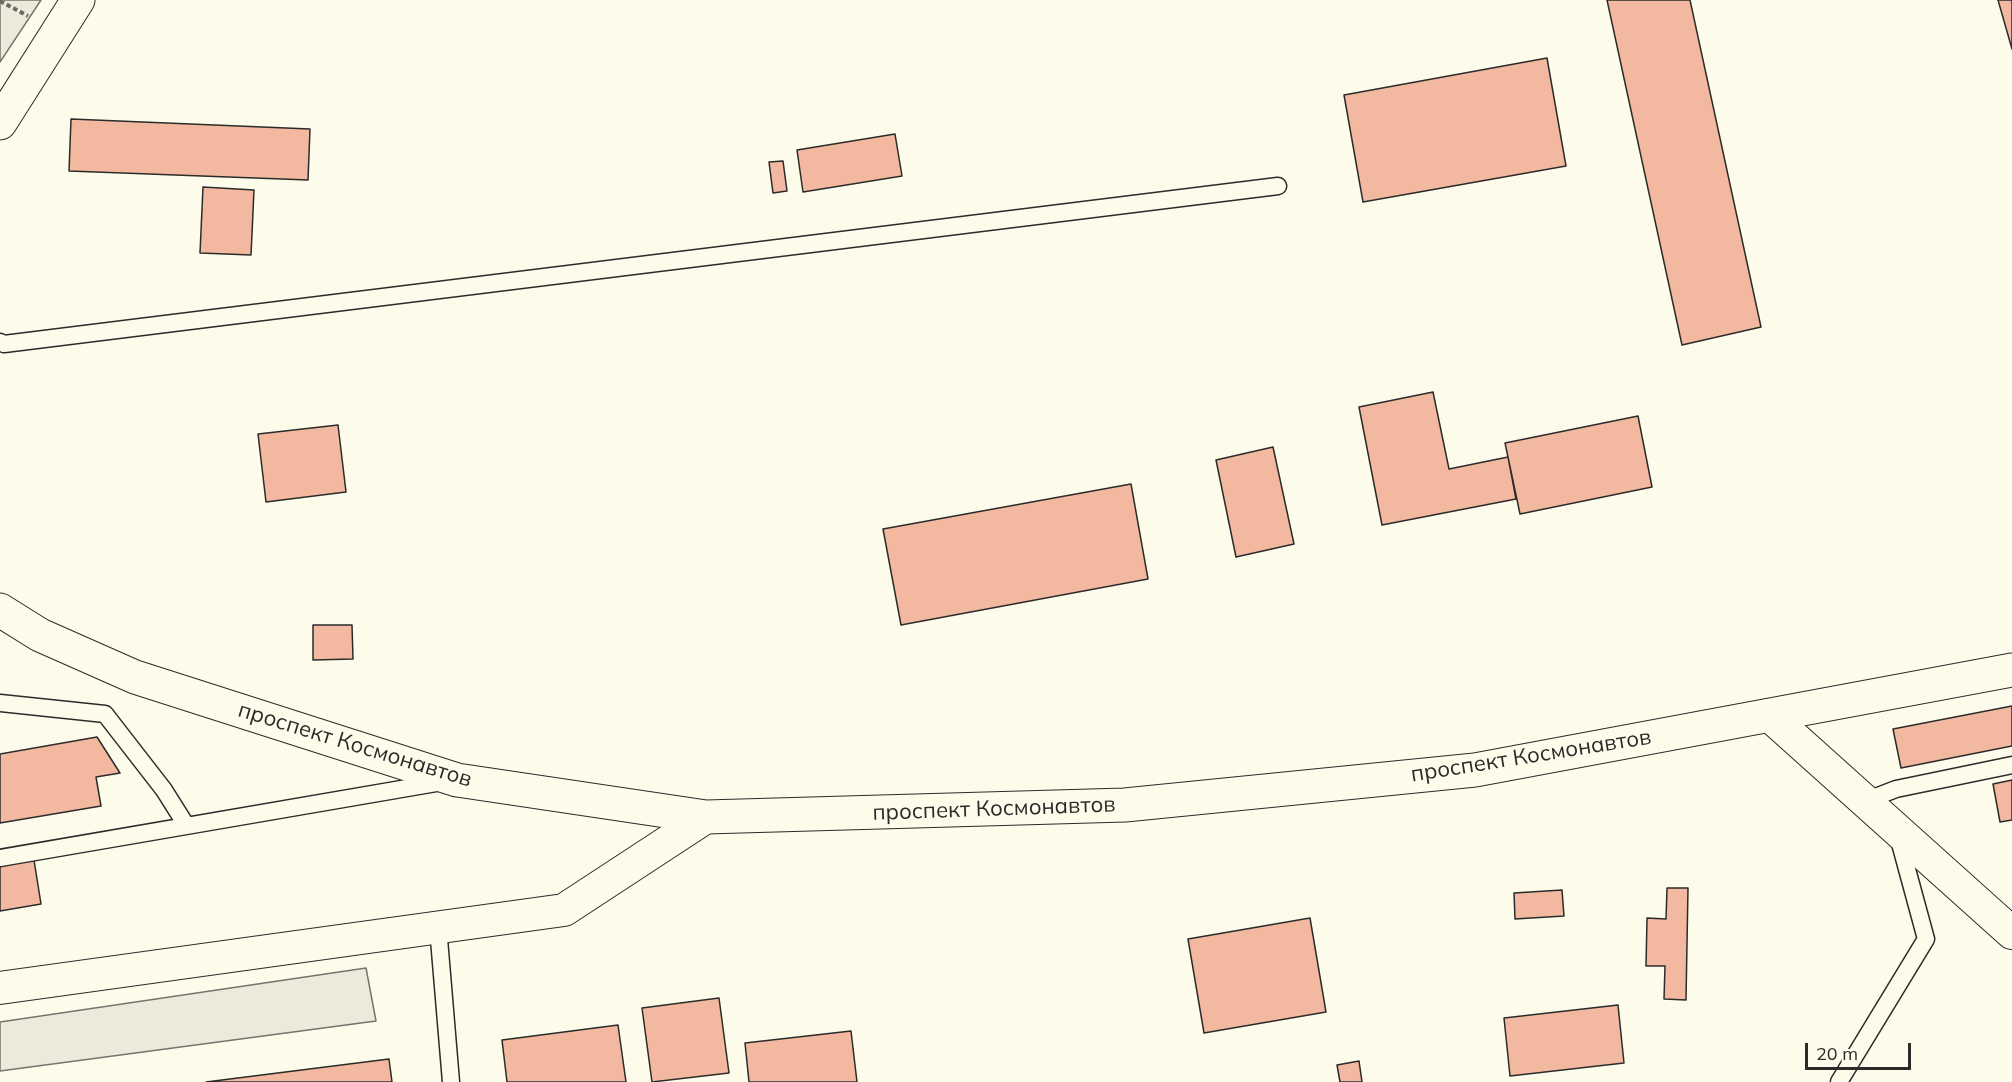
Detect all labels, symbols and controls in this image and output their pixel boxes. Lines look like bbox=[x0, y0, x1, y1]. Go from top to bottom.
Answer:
street label: проспект Космонавтов bbox=[235, 697, 475, 793]
street label: проспект Космонавтов bbox=[1409, 724, 1653, 788]
street label: проспект Космонавтов bbox=[872, 792, 1116, 826]
scale bar bbox=[1808, 1031, 1914, 1069]
text: 20 m bbox=[1816, 1042, 1858, 1065]

